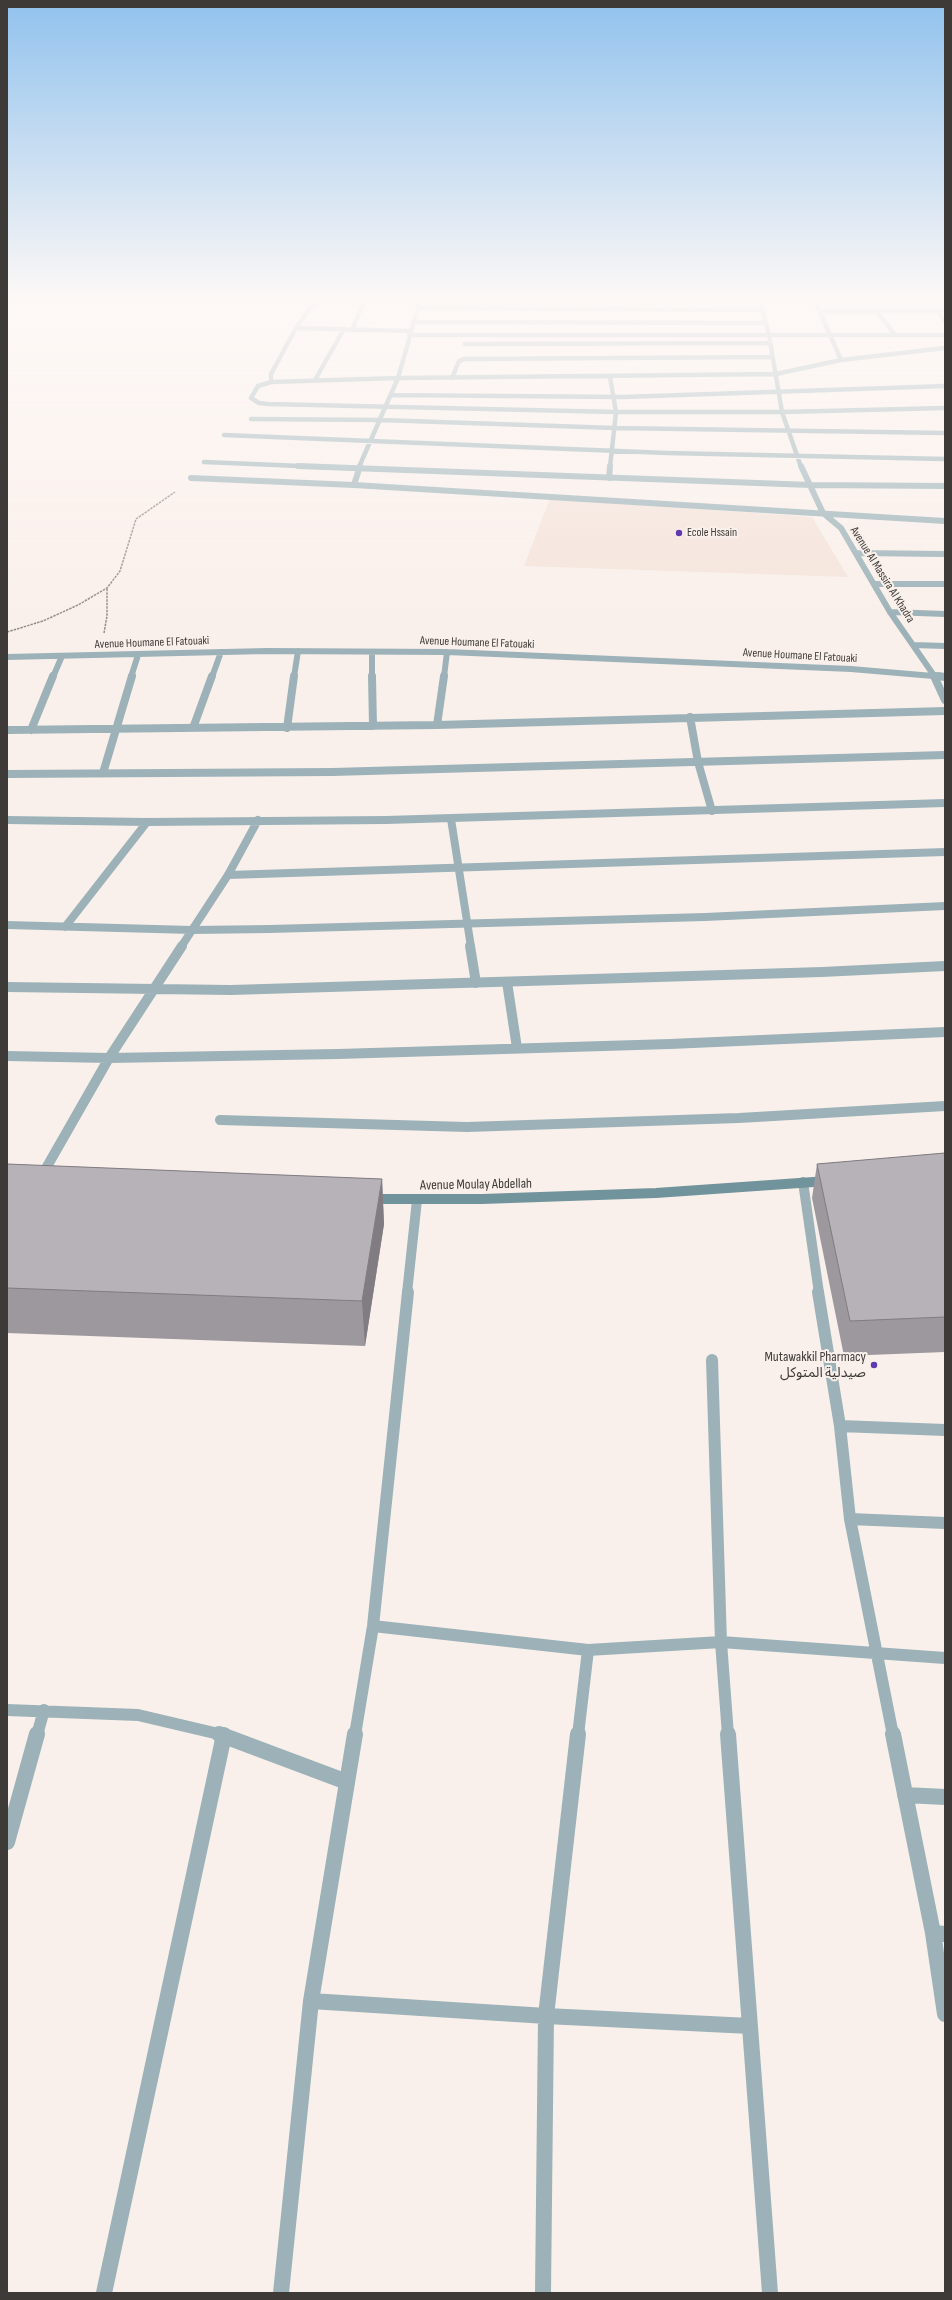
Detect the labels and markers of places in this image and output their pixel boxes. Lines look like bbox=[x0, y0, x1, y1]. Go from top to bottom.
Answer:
place label: Ecole Hssain bbox=[687, 526, 737, 540]
marker: Ecole Hssain bbox=[674, 528, 684, 538]
place label: Mutawakkil Pharmacy صيدلية المتوكل bbox=[765, 1349, 866, 1382]
marker: Mutawakkil Pharmacy صيدلية المتوكل bbox=[869, 1360, 879, 1370]

